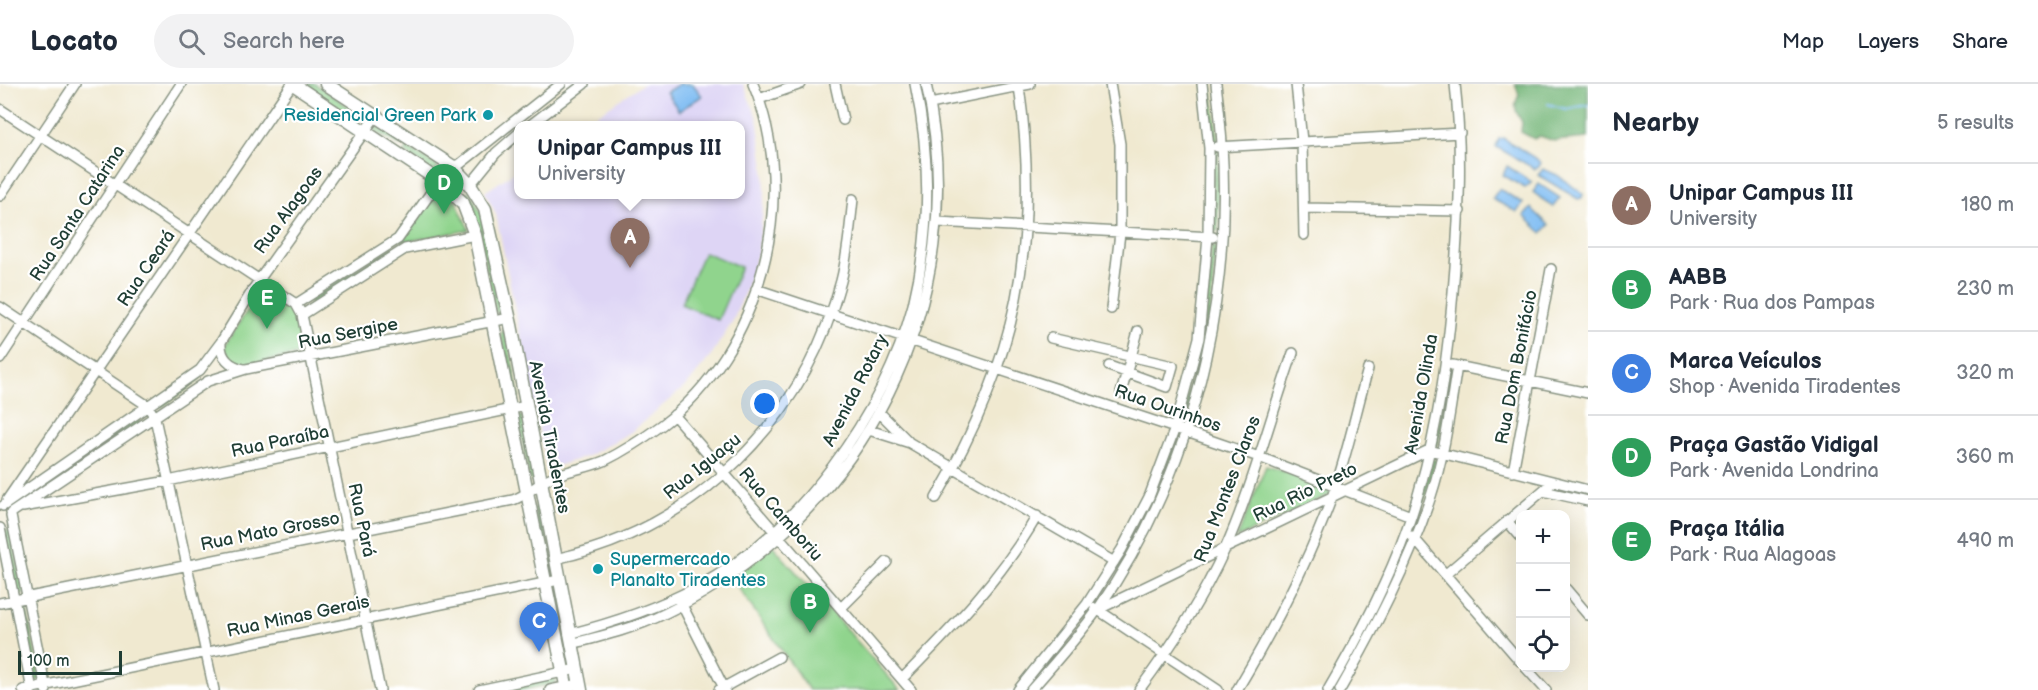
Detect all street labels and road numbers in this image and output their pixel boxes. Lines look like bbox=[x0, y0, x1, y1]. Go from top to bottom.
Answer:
street label: Rua Santa Catarina bbox=[26, 141, 129, 285]
street label: Rua Alagoas bbox=[250, 163, 327, 258]
street label: Rua Ceará bbox=[113, 226, 180, 311]
street label: Rua Dom Bonifácio bbox=[1491, 288, 1542, 446]
street label: Rua Sergipe bbox=[297, 313, 400, 353]
street label: Avenida Rotary bbox=[818, 330, 893, 450]
street label: Avenida Olinda bbox=[1401, 332, 1442, 456]
street label: Avenida Tiradentes bbox=[524, 359, 575, 515]
street label: Rua Ourinhos bbox=[1112, 380, 1224, 437]
street label: Rua Montes Claros bbox=[1190, 413, 1265, 565]
street label: Rua Paraíba bbox=[229, 421, 331, 462]
street label: Rua Iguaçu bbox=[659, 429, 745, 504]
street label: Rua Rio Preto bbox=[1250, 458, 1361, 527]
street label: Rua Camboriu bbox=[734, 463, 827, 565]
street label: Rua Pará bbox=[343, 481, 380, 559]
street label: Rua Mato Grosso bbox=[199, 508, 342, 555]
street label: Rua Minas Gerais bbox=[225, 591, 371, 642]

